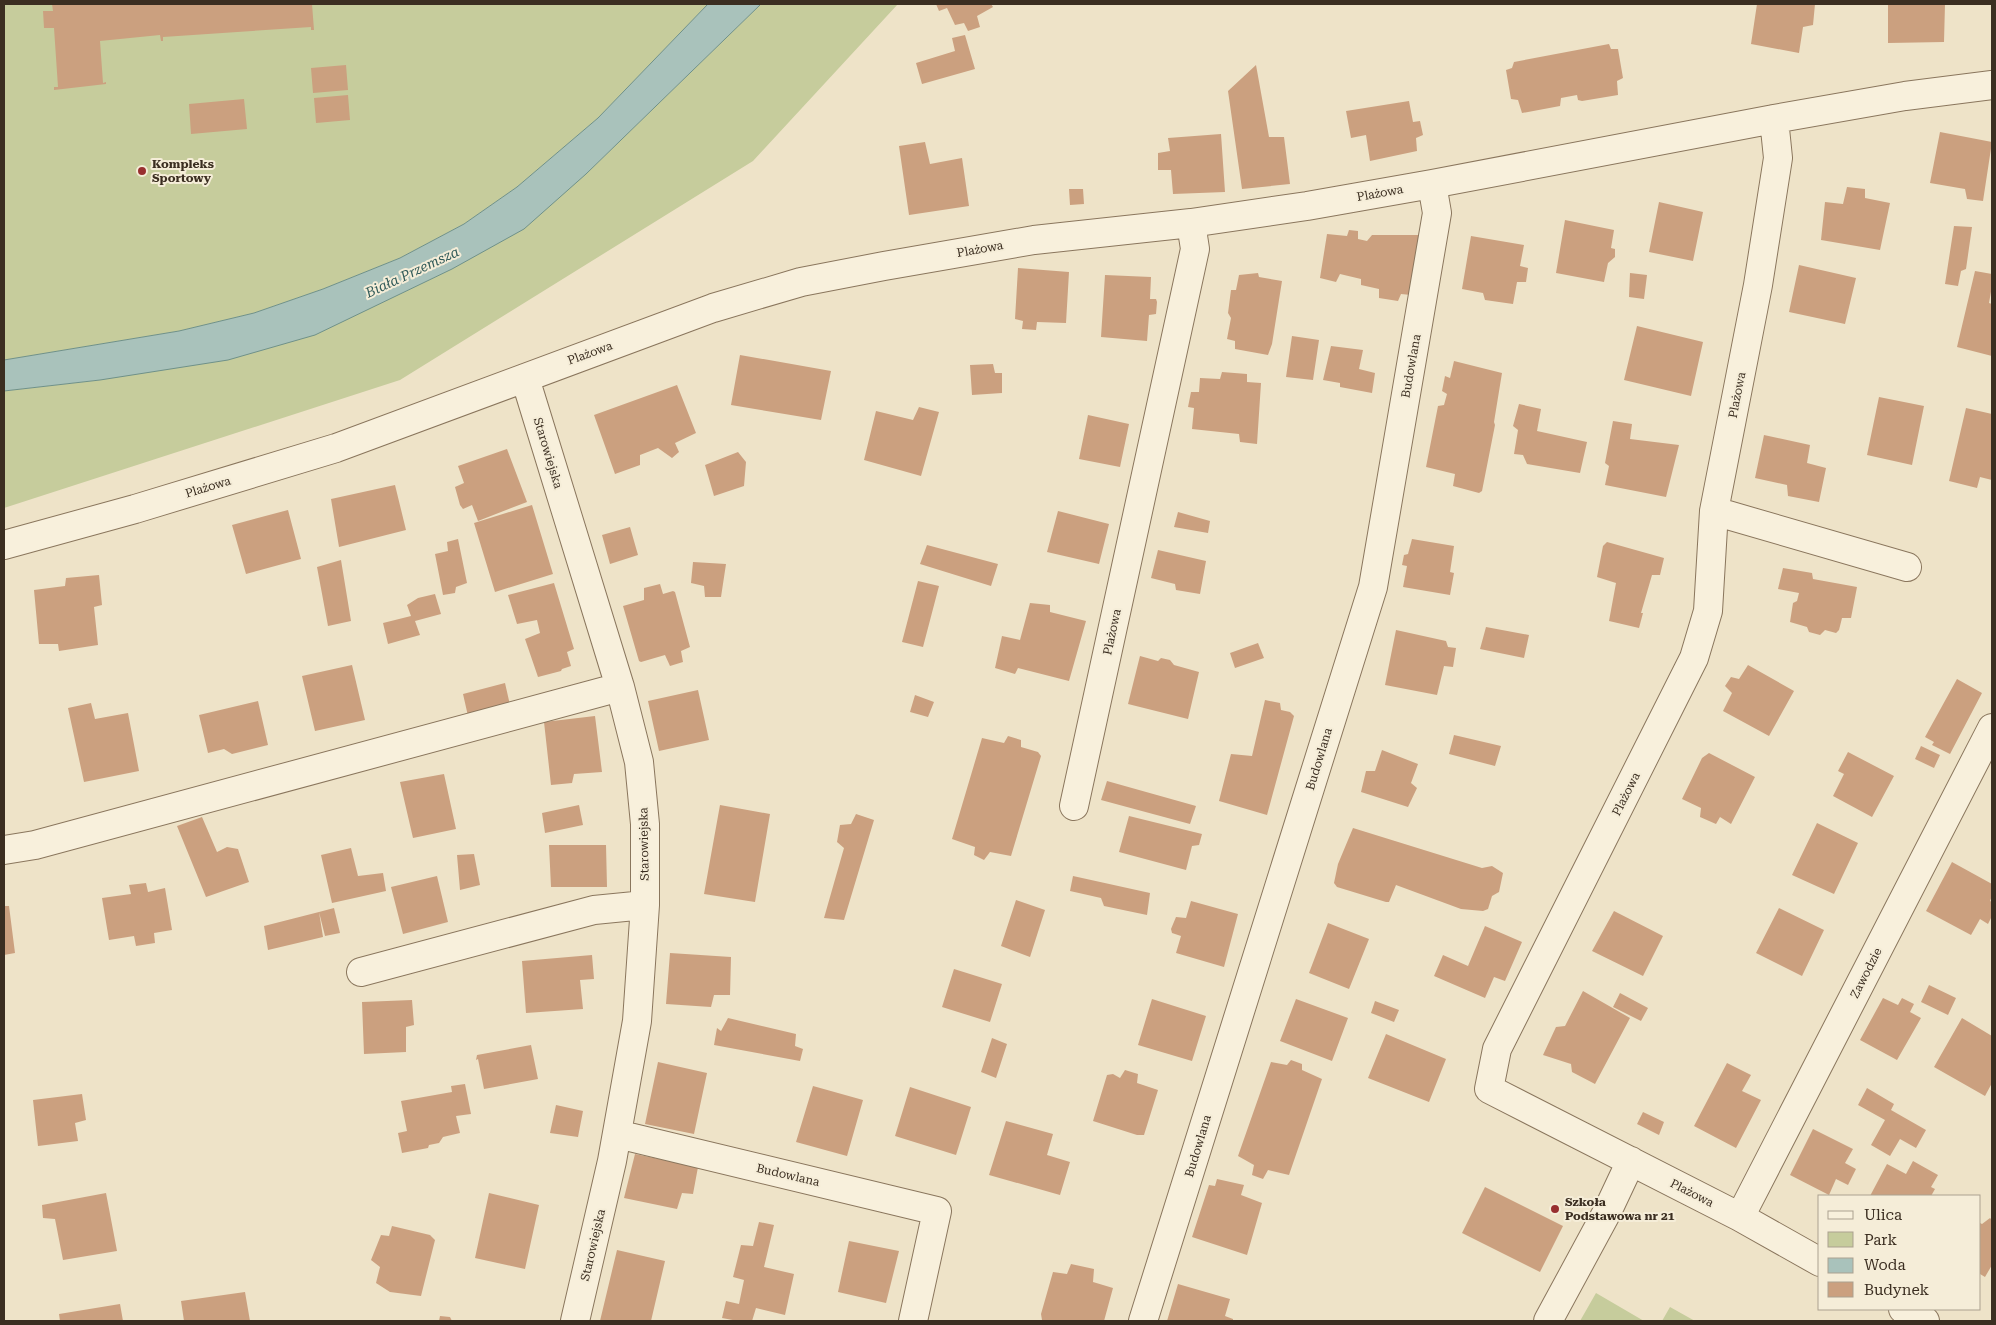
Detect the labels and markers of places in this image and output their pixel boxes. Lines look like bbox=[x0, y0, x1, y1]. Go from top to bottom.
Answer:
place label: Kompleks Sportowy bbox=[152, 157, 214, 185]
marker: Kompleks Sportowy bbox=[136, 165, 148, 177]
place label: Szkoła Podstawowa nr 21 bbox=[1565, 1195, 1675, 1223]
marker: Szkoła Podstawowa nr 21 bbox=[1549, 1203, 1561, 1215]

